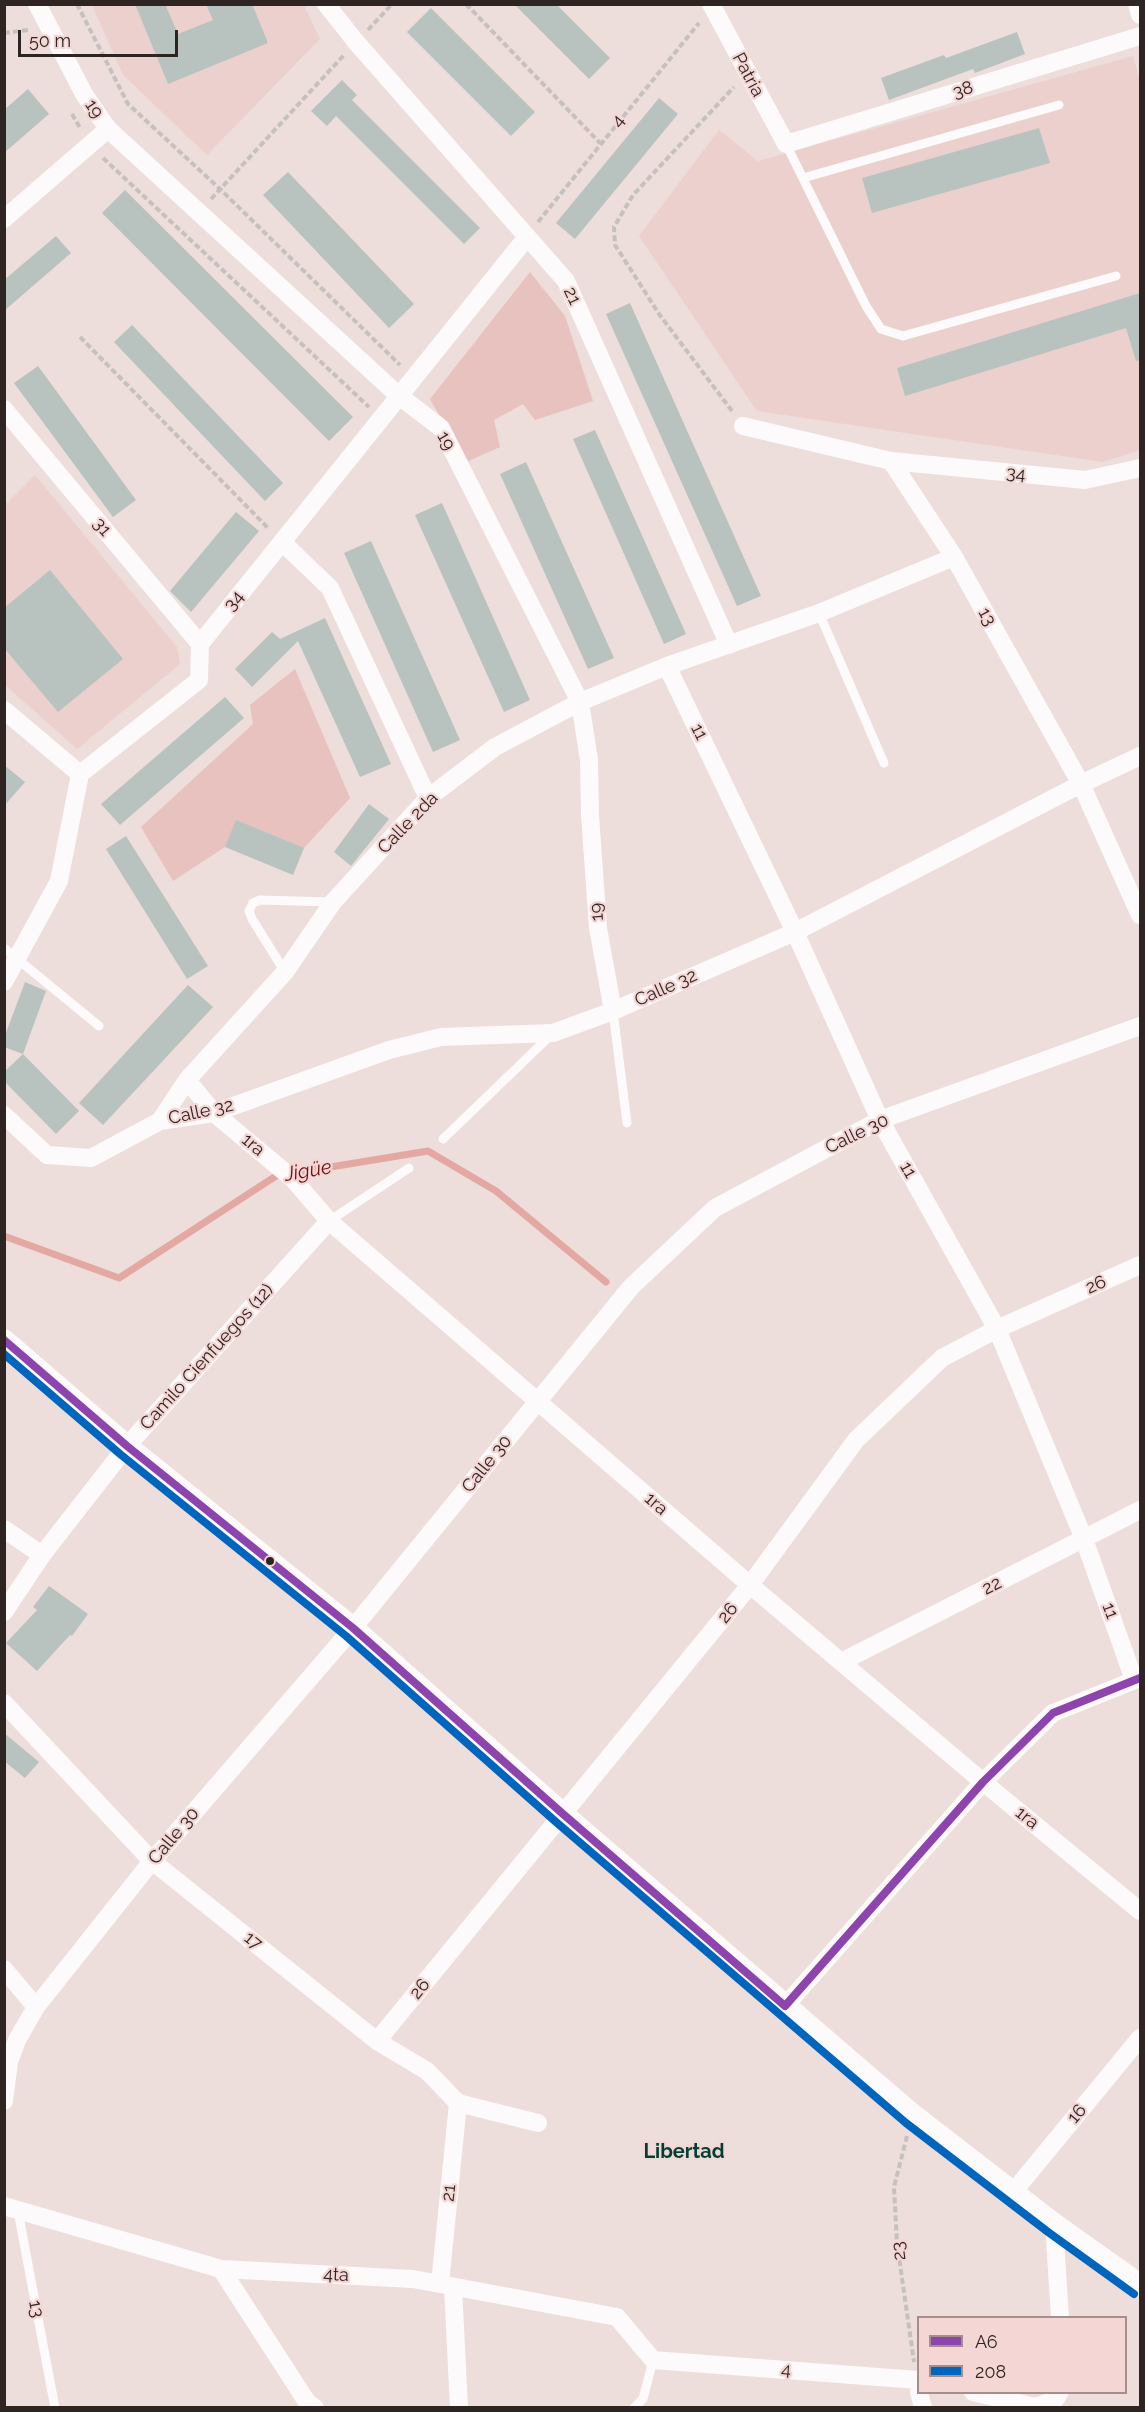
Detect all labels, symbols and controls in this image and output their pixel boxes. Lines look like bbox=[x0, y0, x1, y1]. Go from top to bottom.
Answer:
scale bar bbox=[21, 18, 182, 56]
text: 50 m bbox=[29, 30, 71, 51]
street label: Patria bbox=[727, 49, 769, 101]
street label: 38 bbox=[950, 77, 976, 103]
street label: 19 bbox=[80, 95, 108, 123]
street label: 4 bbox=[607, 110, 629, 132]
street label: 21 bbox=[559, 284, 585, 308]
street label: 19 bbox=[432, 428, 460, 454]
street label: 34 bbox=[1005, 462, 1027, 486]
street label: 31 bbox=[88, 513, 116, 541]
street label: 34 bbox=[219, 587, 249, 615]
street label: 13 bbox=[973, 604, 1001, 630]
street label: 11 bbox=[686, 720, 712, 744]
street label: Calle 2da bbox=[373, 788, 443, 858]
street label: 19 bbox=[586, 902, 608, 922]
street label: Calle 32 bbox=[631, 965, 701, 1011]
street label: Calle 32 bbox=[166, 1095, 236, 1129]
street label: Calle 30 bbox=[822, 1109, 892, 1159]
street label: 1ra bbox=[237, 1129, 269, 1161]
water label: Jigüe bbox=[283, 1155, 333, 1187]
street label: 11 bbox=[895, 1158, 921, 1182]
street label: 26 bbox=[1082, 1271, 1110, 1299]
street label: Camilo Cienfuegos (12) bbox=[136, 1279, 278, 1435]
street label: Calle 30 bbox=[457, 1431, 517, 1497]
street label: 1ra bbox=[640, 1488, 672, 1520]
unlabelled marker bbox=[264, 1555, 276, 1567]
street label: 22 bbox=[979, 1572, 1005, 1600]
street label: 26 bbox=[713, 1598, 743, 1628]
street label: 11 bbox=[1097, 1600, 1123, 1622]
street label: 1ra bbox=[1011, 1802, 1043, 1834]
street label: Calle 30 bbox=[144, 1803, 204, 1869]
street label: 17 bbox=[240, 1927, 266, 1955]
street label: 26 bbox=[405, 1974, 435, 2004]
street label: 16 bbox=[1063, 2100, 1091, 2128]
district label: Libertad bbox=[643, 2140, 725, 2164]
street label: 21 bbox=[437, 2183, 461, 2203]
street label: 23 bbox=[887, 2240, 911, 2262]
street label: 4ta bbox=[323, 2264, 349, 2286]
street label: 13 bbox=[24, 2298, 48, 2320]
legend bbox=[917, 2316, 1127, 2394]
text: A6 bbox=[975, 2331, 998, 2352]
street label: 4 bbox=[780, 2359, 792, 2381]
text: 208 bbox=[975, 2361, 1006, 2382]

